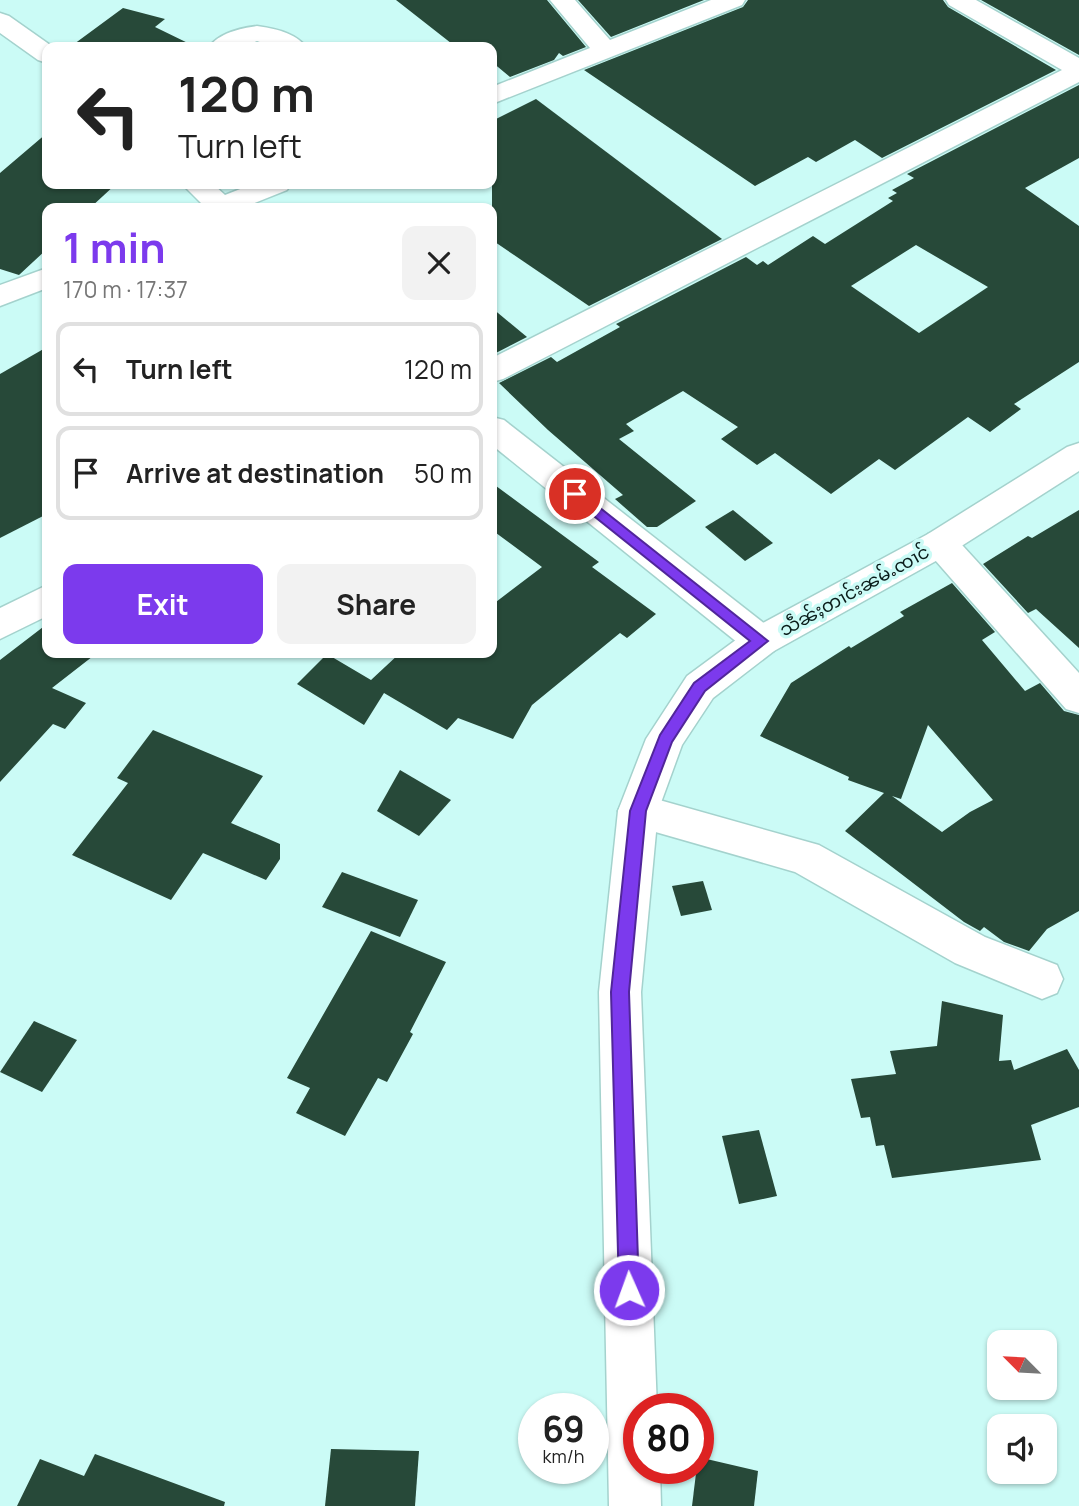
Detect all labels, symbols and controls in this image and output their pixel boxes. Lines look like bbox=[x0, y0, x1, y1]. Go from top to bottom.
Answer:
text: 120 m bbox=[178, 60, 315, 127]
icon: left bbox=[63, 70, 154, 161]
text: Turn left bbox=[178, 124, 302, 168]
text: 1 min bbox=[63, 218, 166, 276]
button: close bbox=[402, 226, 476, 300]
text: 170 m · 17:37 bbox=[63, 273, 188, 305]
icon: left bbox=[67, 350, 105, 388]
text: Turn left bbox=[126, 351, 233, 387]
text: 120 m bbox=[404, 351, 472, 387]
icon: arrive bbox=[67, 454, 105, 492]
text: Arrive at destination bbox=[126, 455, 384, 491]
text: 50 m bbox=[414, 455, 472, 491]
pin bbox=[545, 464, 605, 524]
icon: arrive bbox=[556, 475, 594, 513]
street label: သဵၼ်ႈတၢင်းၼမ်ႉၸၢင် bbox=[774, 538, 933, 641]
button: Exit bbox=[63, 564, 263, 644]
button: Share bbox=[277, 564, 476, 644]
position arrow bbox=[592, 1253, 666, 1327]
north arrow bbox=[987, 1330, 1057, 1400]
map controls bbox=[987, 1330, 1057, 1484]
speed limit sign: 80 bbox=[623, 1393, 714, 1484]
text: 69 bbox=[542, 1405, 585, 1453]
button: sound bbox=[987, 1414, 1057, 1484]
text: km/h bbox=[543, 1444, 584, 1468]

